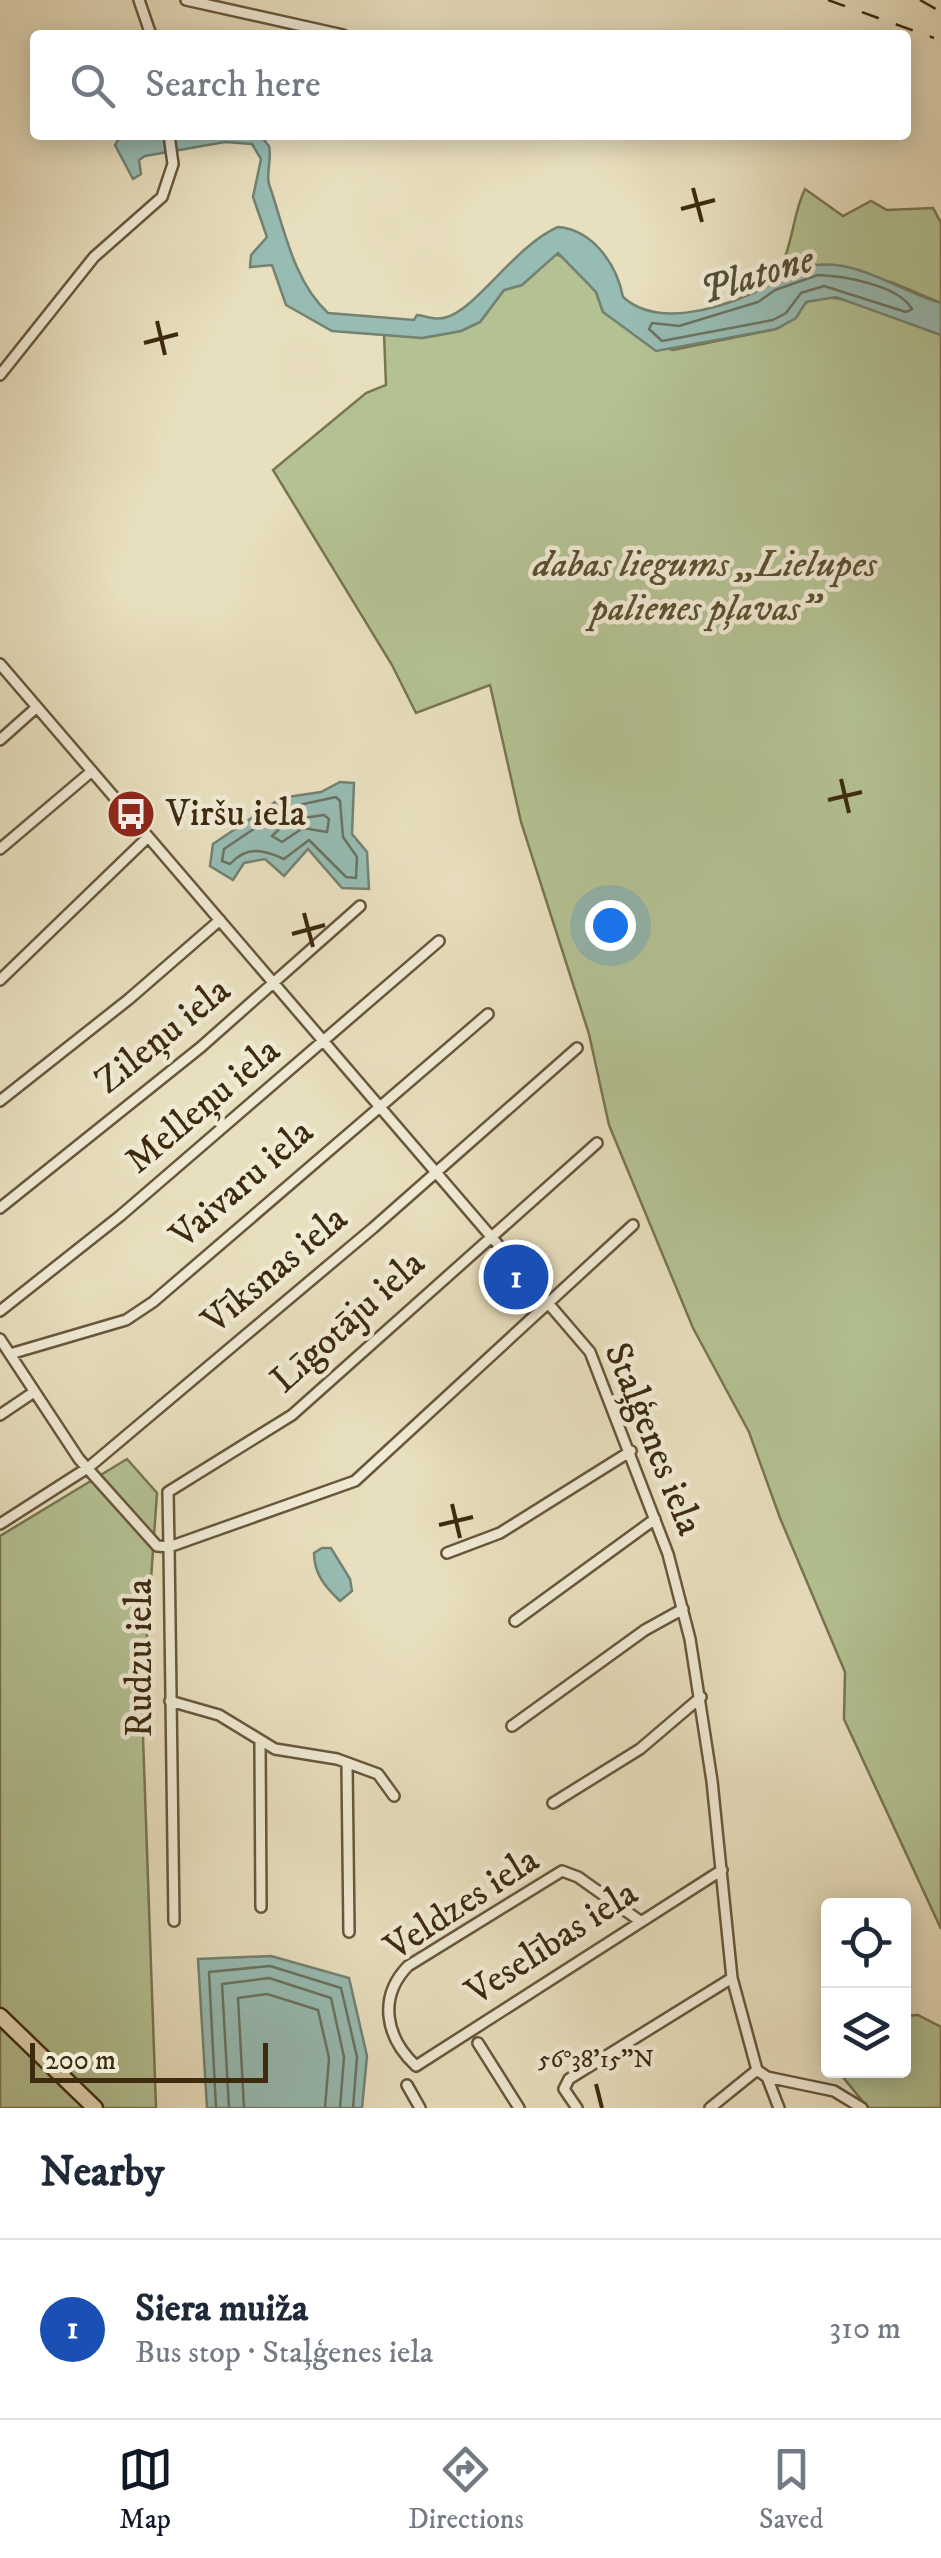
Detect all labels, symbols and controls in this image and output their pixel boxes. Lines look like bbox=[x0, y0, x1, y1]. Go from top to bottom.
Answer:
search box bbox=[30, 30, 911, 140]
icon: search bbox=[65, 58, 120, 113]
text: Search here bbox=[145, 61, 321, 109]
water label: Platone bbox=[694, 235, 821, 317]
park label: dabas liegums „Lielupes palienes pļavas” bbox=[532, 541, 878, 633]
bus stop icon: Viršu iela bbox=[105, 788, 157, 840]
place label: Viršu iela bbox=[165, 790, 306, 838]
your location bbox=[585, 900, 636, 951]
street label: Zileņu iela bbox=[86, 967, 240, 1105]
street label: Melleņu iela bbox=[116, 1027, 290, 1185]
street label: Vaivaru iela bbox=[160, 1109, 323, 1260]
street label: Vīksnas iela bbox=[192, 1195, 358, 1345]
street label: Līgotāju iela bbox=[261, 1240, 435, 1404]
pin: 1 bbox=[484, 1240, 548, 1314]
street label: Staļģenes iela bbox=[593, 1336, 713, 1542]
street label: Rudzu iela bbox=[116, 1579, 164, 1737]
street label: Veldzes iela bbox=[375, 1836, 548, 1972]
street label: Veselības iela bbox=[456, 1870, 647, 2017]
map controls bbox=[821, 1898, 911, 2078]
button: locate bbox=[821, 1898, 911, 1988]
button: layers bbox=[821, 1988, 911, 2078]
scale bar bbox=[30, 2038, 268, 2082]
text: 200 m bbox=[45, 2043, 116, 2078]
text: 56°38'15"N bbox=[538, 2044, 654, 2075]
text: Nearby bbox=[40, 2147, 164, 2199]
text: Siera muiža bbox=[135, 2285, 308, 2333]
text: 1 bbox=[67, 2309, 78, 2349]
text: 310 m bbox=[829, 2309, 901, 2349]
text: Bus stop · Staļģenes iela bbox=[135, 2333, 433, 2373]
tab: Map bbox=[118, 2442, 173, 2537]
tab: Directions bbox=[408, 2442, 524, 2537]
tab: Saved bbox=[759, 2442, 823, 2537]

